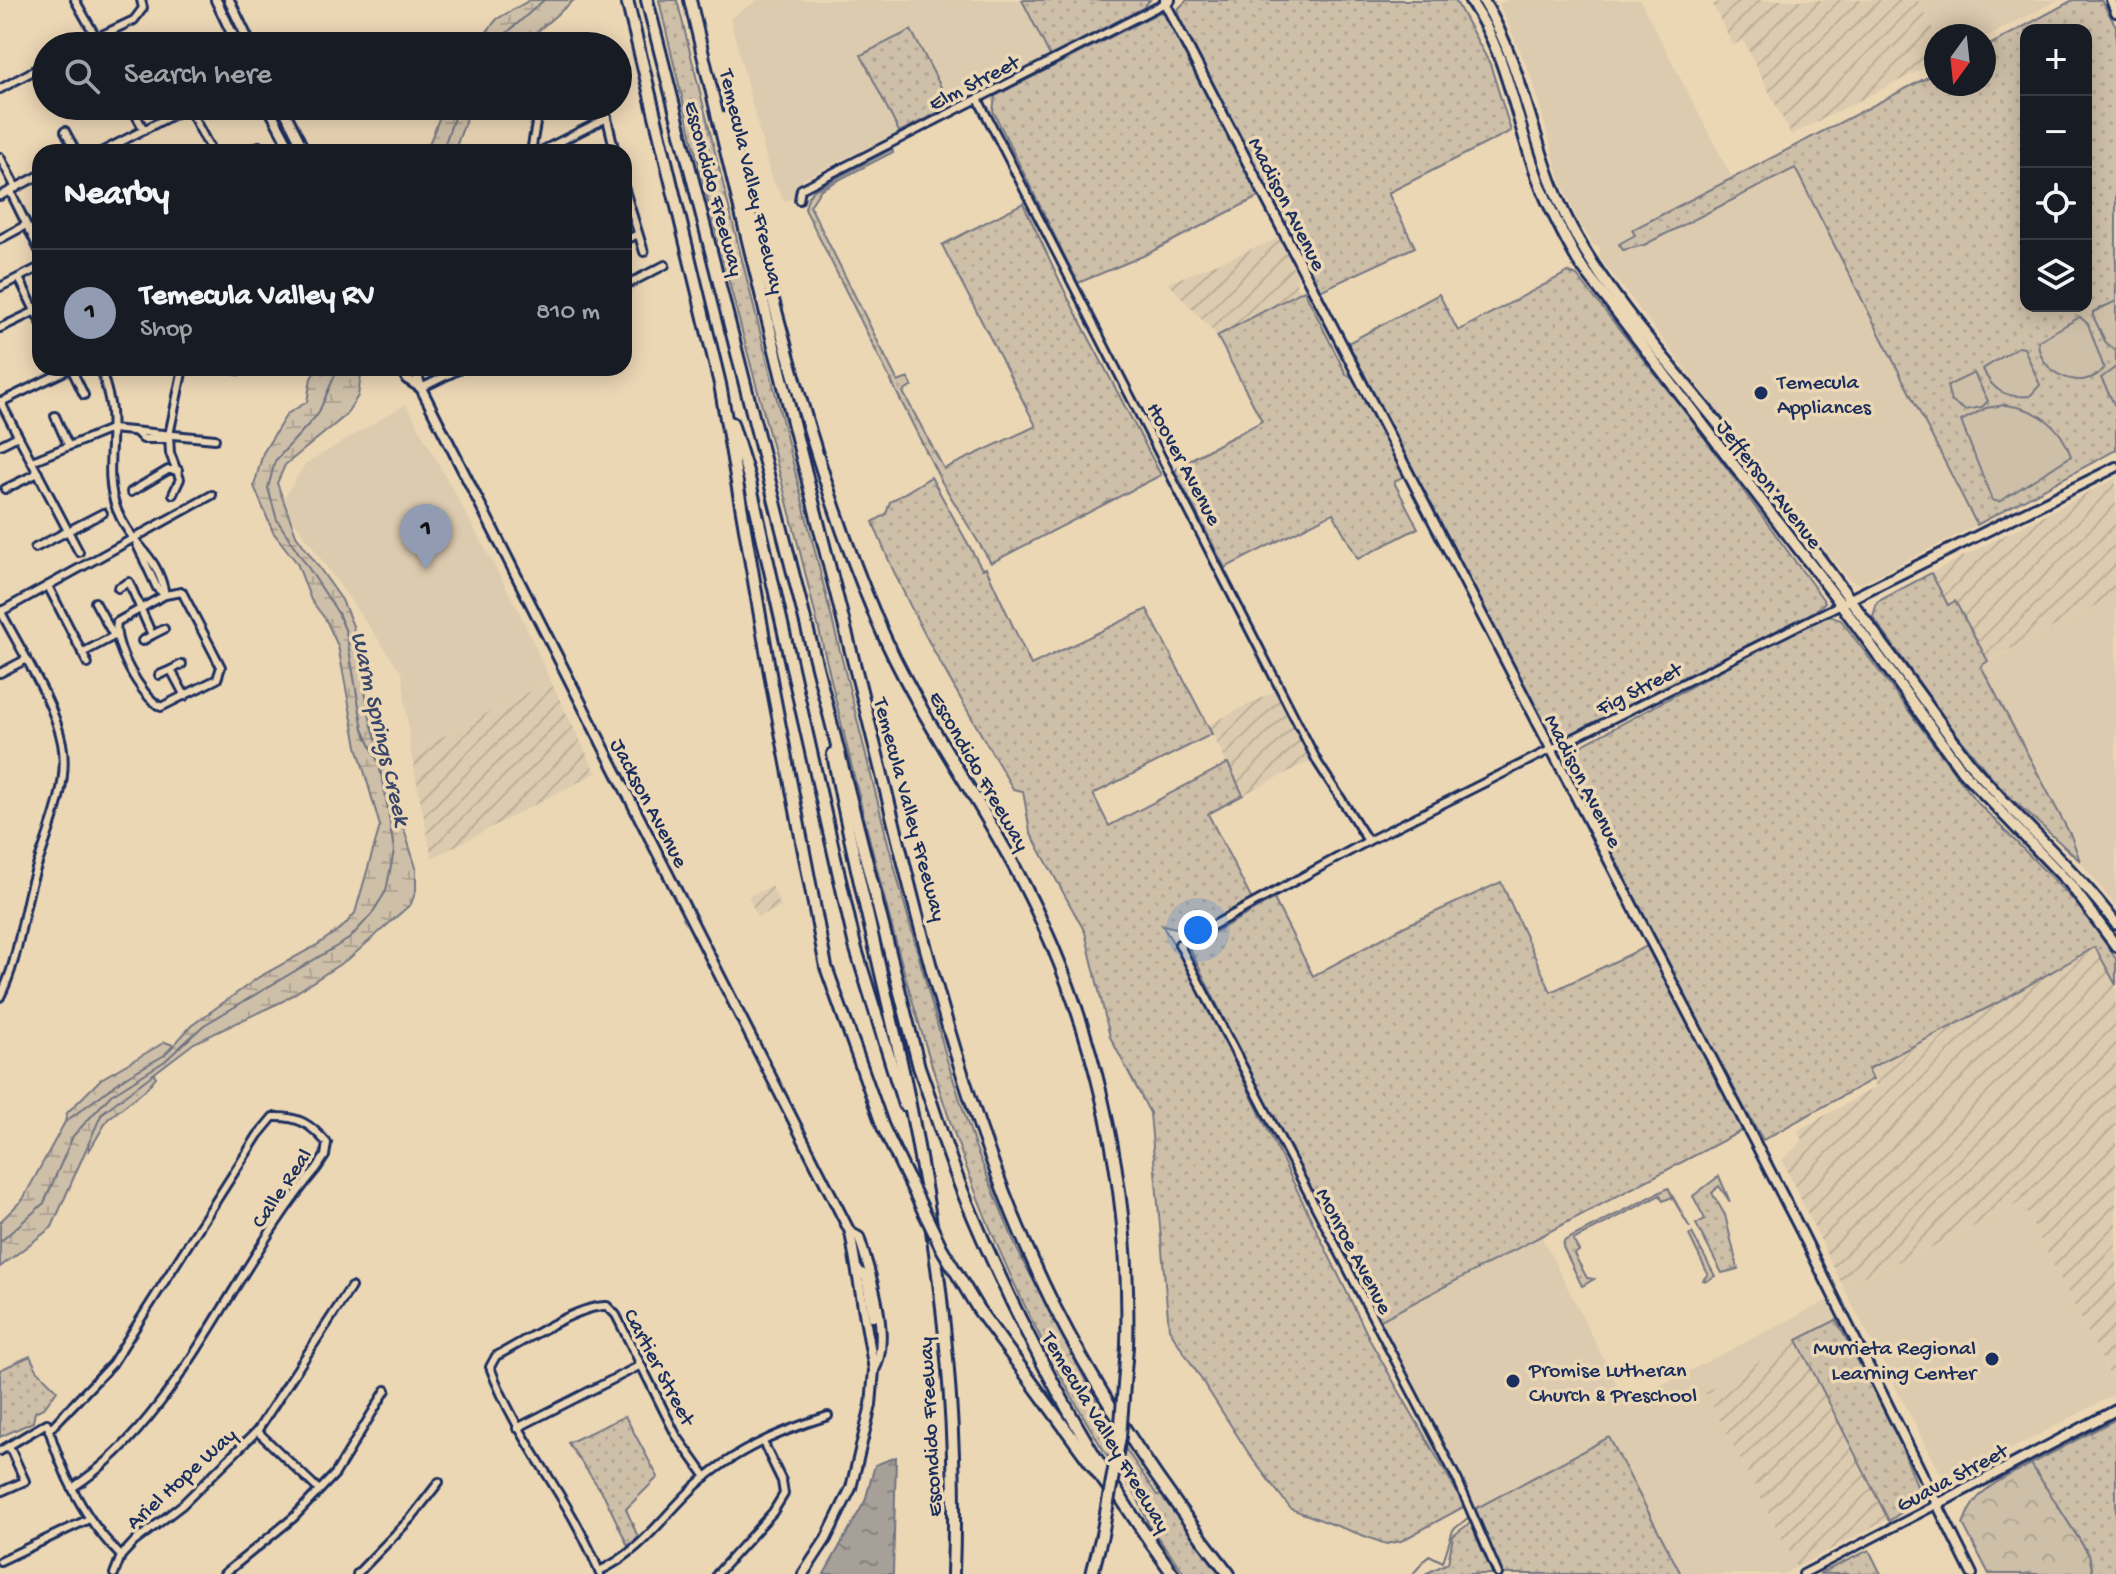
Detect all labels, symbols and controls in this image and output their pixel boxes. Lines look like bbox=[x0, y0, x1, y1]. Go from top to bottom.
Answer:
north arrow bbox=[1924, 24, 1996, 96]
map controls bbox=[2020, 24, 2092, 312]
button: + bbox=[2020, 24, 2092, 96]
search box bbox=[32, 32, 632, 120]
street label: Elm Street bbox=[925, 50, 1026, 118]
icon: search bbox=[60, 54, 104, 98]
text: Search here bbox=[124, 59, 272, 94]
street label: Temecula Valley Freeway bbox=[711, 65, 789, 297]
button: − bbox=[2020, 96, 2092, 168]
street label: Escondido Freeway bbox=[676, 99, 748, 280]
street label: Madison Avenue bbox=[1241, 134, 1331, 277]
button: locate bbox=[2020, 168, 2092, 240]
text: Nearby bbox=[64, 176, 169, 216]
button: layers bbox=[2020, 240, 2092, 312]
text: Temecula Valley RV bbox=[140, 280, 375, 315]
text: 1 bbox=[85, 298, 95, 329]
text: 810 m bbox=[536, 298, 600, 329]
text: Shop bbox=[140, 315, 192, 346]
place label: Temecula Appliances bbox=[1775, 371, 1872, 422]
marker: Temecula Appliances bbox=[1752, 384, 1770, 402]
street label: Hoover Avenue bbox=[1139, 399, 1226, 531]
street label: Jefferson Avenue bbox=[1709, 416, 1827, 556]
pin: 1 bbox=[400, 504, 452, 570]
water label: Warm Springs Creek bbox=[342, 629, 416, 831]
street label: Fig Street bbox=[1592, 657, 1689, 724]
street label: Escondido Freeway bbox=[921, 687, 1034, 857]
street label: Temecula Valley Freeway bbox=[865, 694, 951, 925]
street label: Madison Avenue bbox=[1537, 711, 1627, 854]
street label: Jackson Avenue bbox=[603, 735, 693, 873]
your location bbox=[1178, 910, 1218, 950]
street label: Calle Real bbox=[247, 1144, 319, 1234]
street label: Monroe Avenue bbox=[1308, 1184, 1397, 1320]
street label: Cartier Street bbox=[616, 1305, 700, 1433]
street label: Temecula Valley Freeway bbox=[1033, 1326, 1175, 1539]
street label: Escondido Freeway bbox=[914, 1336, 950, 1517]
place label: Murrieta Regional Learning Center bbox=[1813, 1337, 1978, 1388]
marker: Murrieta Regional Learning Center bbox=[1983, 1350, 2001, 1368]
place label: Promise Lutheran Church & Preschool bbox=[1528, 1359, 1697, 1410]
marker: Promise Lutheran Church & Preschool bbox=[1504, 1372, 1522, 1390]
street label: Ariel Hope Way bbox=[122, 1423, 244, 1536]
street label: Guava Street bbox=[1893, 1438, 2015, 1520]

